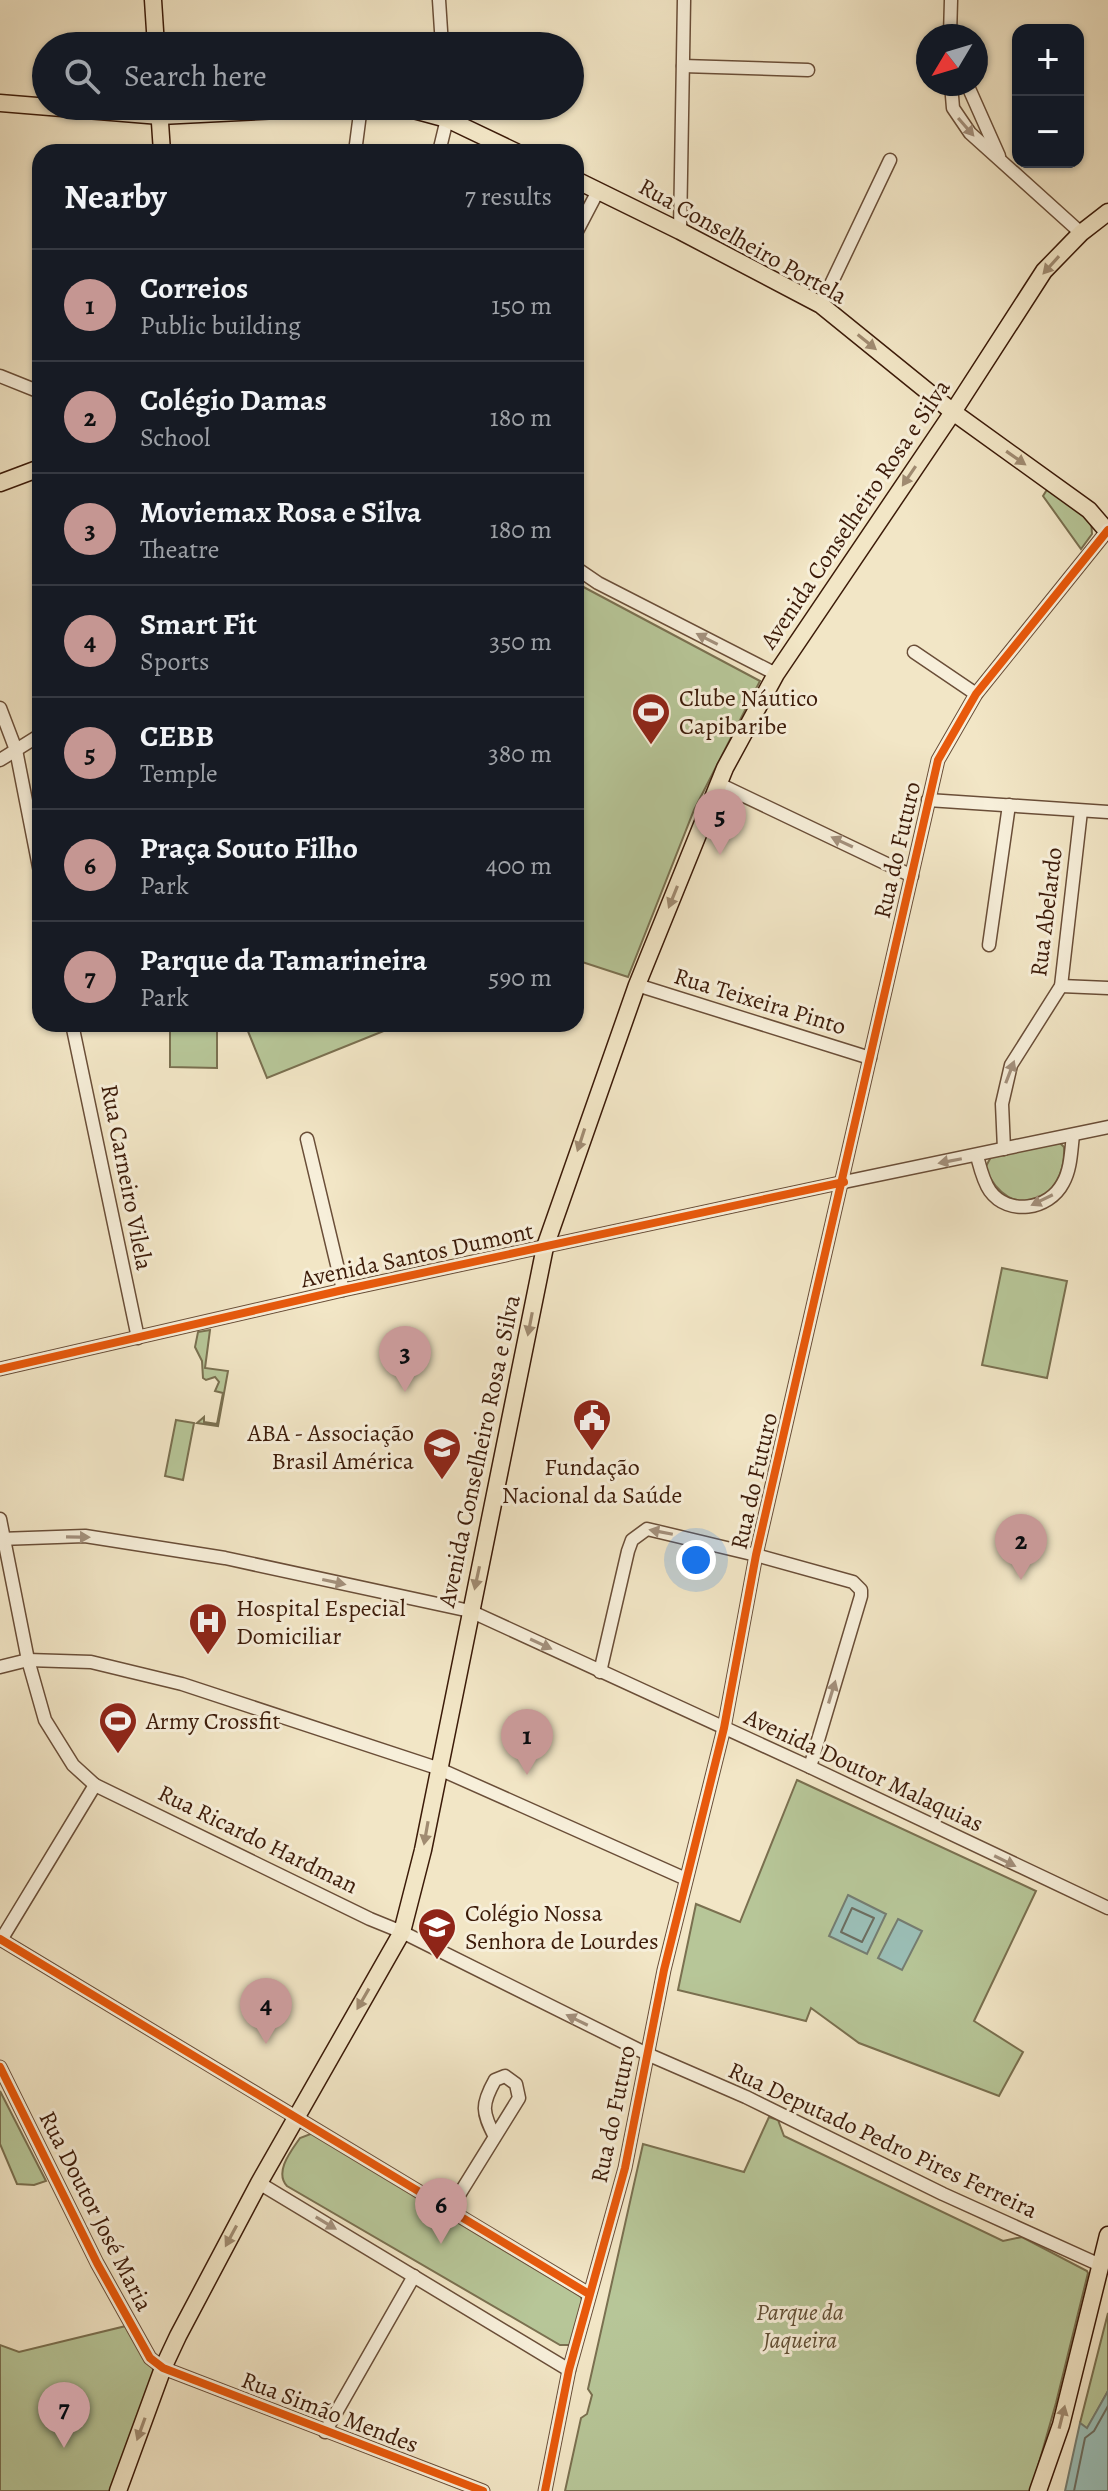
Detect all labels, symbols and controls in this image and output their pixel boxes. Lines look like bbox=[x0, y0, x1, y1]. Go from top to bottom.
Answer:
north arrow bbox=[916, 24, 988, 96]
map controls bbox=[1012, 24, 1084, 168]
button: + bbox=[1012, 24, 1084, 96]
search box bbox=[32, 32, 584, 120]
icon: search bbox=[60, 54, 104, 98]
text: Search here bbox=[124, 56, 267, 96]
button: − bbox=[1012, 96, 1084, 168]
one-way arrow bbox=[957, 117, 974, 137]
street label: Rua Conselheiro Portela bbox=[633, 170, 854, 312]
text: Nearby bbox=[64, 173, 167, 220]
text: 7 results bbox=[465, 179, 552, 214]
one-way arrow bbox=[1043, 254, 1060, 274]
text: Correios bbox=[140, 268, 248, 308]
text: 1 bbox=[85, 288, 95, 323]
text: 150 m bbox=[491, 288, 552, 323]
text: Public building bbox=[140, 308, 301, 343]
one-way arrow bbox=[857, 333, 877, 350]
street label: Avenida Conselheiro Rosa e Silva bbox=[752, 372, 958, 656]
text: Colégio Damas bbox=[140, 380, 327, 420]
text: 2 bbox=[84, 400, 96, 435]
text: 180 m bbox=[490, 400, 552, 435]
text: School bbox=[140, 420, 210, 455]
one-way arrow bbox=[1006, 450, 1027, 465]
one-way arrow bbox=[902, 465, 917, 487]
text: Moviemax Rosa e Silva bbox=[140, 492, 422, 532]
text: 3 bbox=[84, 512, 96, 547]
text: 180 m bbox=[490, 512, 552, 547]
text: Theatre bbox=[140, 532, 219, 567]
text: Smart Fit bbox=[140, 604, 257, 644]
text: 4 bbox=[84, 624, 96, 659]
text: 350 m bbox=[489, 624, 552, 659]
one-way arrow bbox=[695, 632, 718, 645]
text: Sports bbox=[140, 644, 209, 679]
place label: Clube Náutico Capibaribe bbox=[679, 682, 818, 742]
sports icon: Clube Náutico Capibaribe bbox=[630, 691, 672, 746]
text: CEBB bbox=[140, 716, 214, 756]
text: 5 bbox=[84, 736, 96, 771]
text: 380 m bbox=[488, 736, 552, 771]
text: Temple bbox=[140, 756, 218, 791]
street label: Rua do Futuro bbox=[866, 778, 928, 922]
pin: 5 bbox=[694, 789, 746, 855]
text: Praça Souto Filho bbox=[140, 828, 358, 868]
one-way arrow bbox=[830, 835, 853, 849]
street label: Rua Abelardo bbox=[1022, 845, 1070, 979]
text: 6 bbox=[84, 848, 96, 883]
text: 400 m bbox=[486, 848, 552, 883]
text: Park bbox=[140, 868, 189, 903]
one-way arrow bbox=[667, 885, 680, 908]
text: Parque da Tamarineira bbox=[140, 940, 427, 980]
text: 7 bbox=[84, 960, 96, 995]
text: 590 m bbox=[488, 960, 552, 995]
street label: Rua Teixeira Pinto bbox=[670, 960, 850, 1042]
text: Park bbox=[140, 980, 189, 1015]
one-way arrow bbox=[1004, 1060, 1017, 1084]
street label: Rua Carneiro Vilela bbox=[93, 1081, 161, 1273]
one-way arrow bbox=[575, 1128, 587, 1152]
one-way arrow bbox=[937, 1156, 962, 1168]
one-way arrow bbox=[1030, 1193, 1053, 1207]
street label: Avenida Santos Dumont bbox=[297, 1215, 536, 1295]
street label: Avenida Conselheiro Rosa e Silva bbox=[430, 1291, 528, 1611]
one-way arrow bbox=[523, 1312, 536, 1337]
pin: 3 bbox=[379, 1326, 431, 1392]
public building icon: Fundação Nacional da Saúde bbox=[571, 1397, 613, 1452]
street label: Rua do Futuro bbox=[723, 1409, 785, 1553]
place label: ABA - Associação Brasil América bbox=[247, 1417, 415, 1477]
school or university icon: ABA - Associação Brasil América bbox=[421, 1426, 463, 1481]
place label: Fundação Nacional da Saúde bbox=[502, 1451, 682, 1511]
pin: 2 bbox=[995, 1514, 1047, 1580]
one-way arrow bbox=[649, 1525, 674, 1538]
one-way arrow bbox=[66, 1530, 91, 1543]
your location bbox=[676, 1540, 716, 1580]
one-way arrow bbox=[470, 1566, 483, 1591]
one-way arrow bbox=[321, 1576, 346, 1588]
place label: Hospital Especial Domiciliar bbox=[236, 1592, 406, 1652]
hospital icon: Hospital Especial Domiciliar bbox=[187, 1601, 229, 1656]
one-way arrow bbox=[529, 1637, 552, 1651]
one-way arrow bbox=[826, 1680, 839, 1704]
sports icon: Army Crossfit bbox=[97, 1700, 139, 1755]
street label: Avenida Doutor Malaquias bbox=[738, 1700, 989, 1839]
place label: Army Crossfit bbox=[145, 1705, 281, 1737]
pin: 1 bbox=[501, 1709, 553, 1775]
street label: Rua Ricardo Hardman bbox=[153, 1777, 363, 1901]
one-way arrow bbox=[419, 1821, 431, 1846]
one-way arrow bbox=[993, 1854, 1016, 1868]
place label: Colégio Nossa Senhora de Lourdes bbox=[465, 1897, 659, 1957]
school or university icon: Colégio Nossa Senhora de Lourdes bbox=[416, 1906, 458, 1961]
pin: 4 bbox=[240, 1978, 292, 2044]
one-way arrow bbox=[356, 1988, 370, 2011]
one-way arrow bbox=[565, 2013, 588, 2027]
street label: Rua do Futuro bbox=[583, 2042, 643, 2186]
street label: Rua Deputado Pedro Pires Ferreira bbox=[723, 2054, 1044, 2226]
street label: Rua Doutor José Maria bbox=[32, 2105, 161, 2317]
pin: 6 bbox=[415, 2178, 467, 2244]
one-way arrow bbox=[315, 2216, 337, 2230]
one-way arrow bbox=[225, 2224, 238, 2247]
park label: Parque da Jaqueira bbox=[756, 2296, 844, 2356]
street label: Rua Simão Mendes bbox=[237, 2364, 423, 2460]
pin: 7 bbox=[38, 2382, 90, 2448]
one-way arrow bbox=[1057, 2404, 1069, 2429]
one-way arrow bbox=[134, 2418, 147, 2442]

